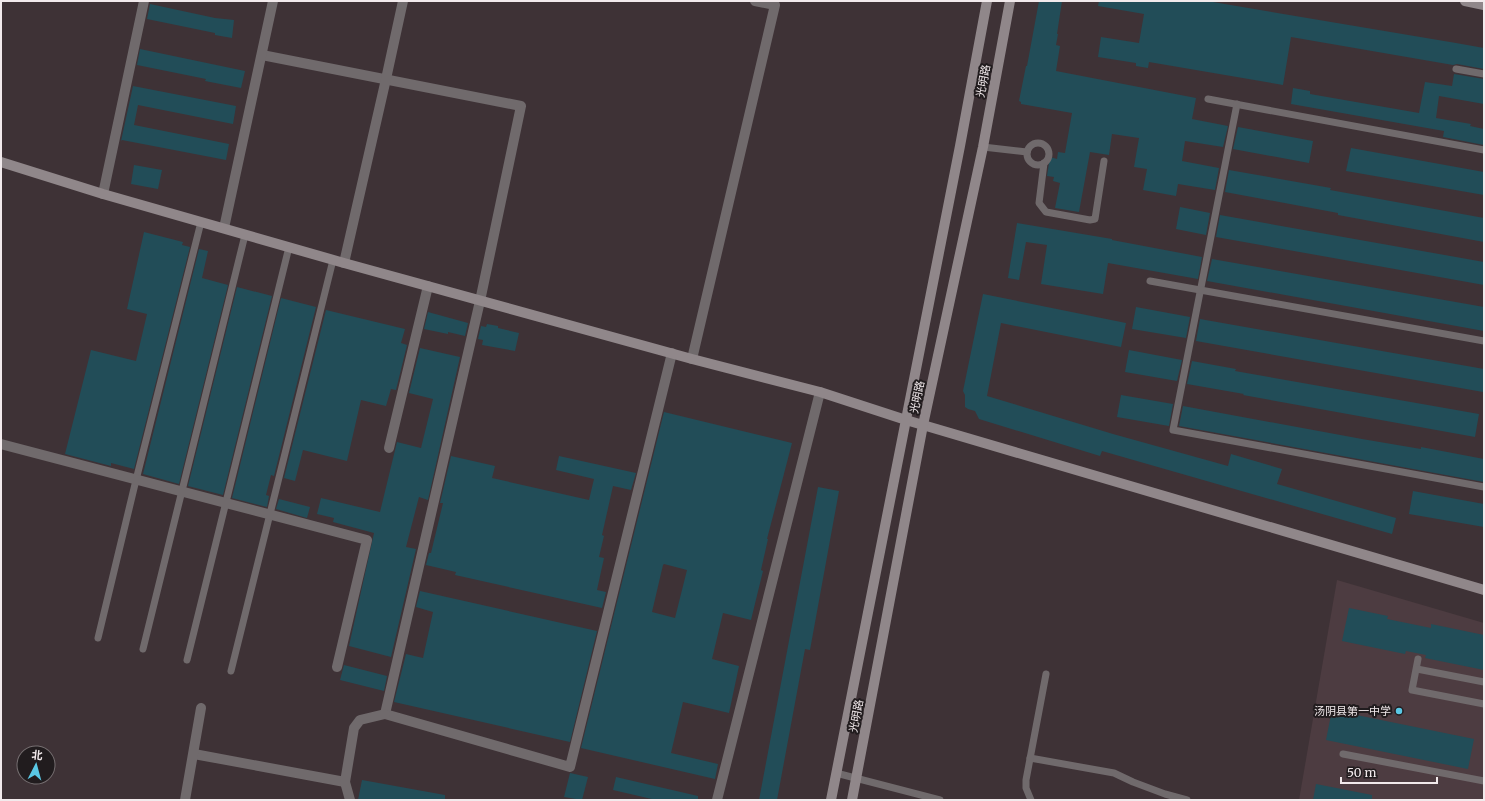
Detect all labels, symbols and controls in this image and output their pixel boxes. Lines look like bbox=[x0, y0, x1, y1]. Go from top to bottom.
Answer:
street label: 光明路 bbox=[973, 63, 993, 99]
street label: 光明路 bbox=[907, 379, 927, 415]
street label: 光明路 bbox=[846, 698, 866, 734]
place label: 汤阴县第一中学 bbox=[1314, 704, 1391, 718]
marker: 汤阴县第一中学 bbox=[1394, 706, 1404, 716]
north arrow bbox=[16, 745, 56, 785]
text: 北 bbox=[31, 748, 43, 763]
scale bar bbox=[1341, 759, 1437, 785]
text: 50 m bbox=[1347, 765, 1376, 780]

